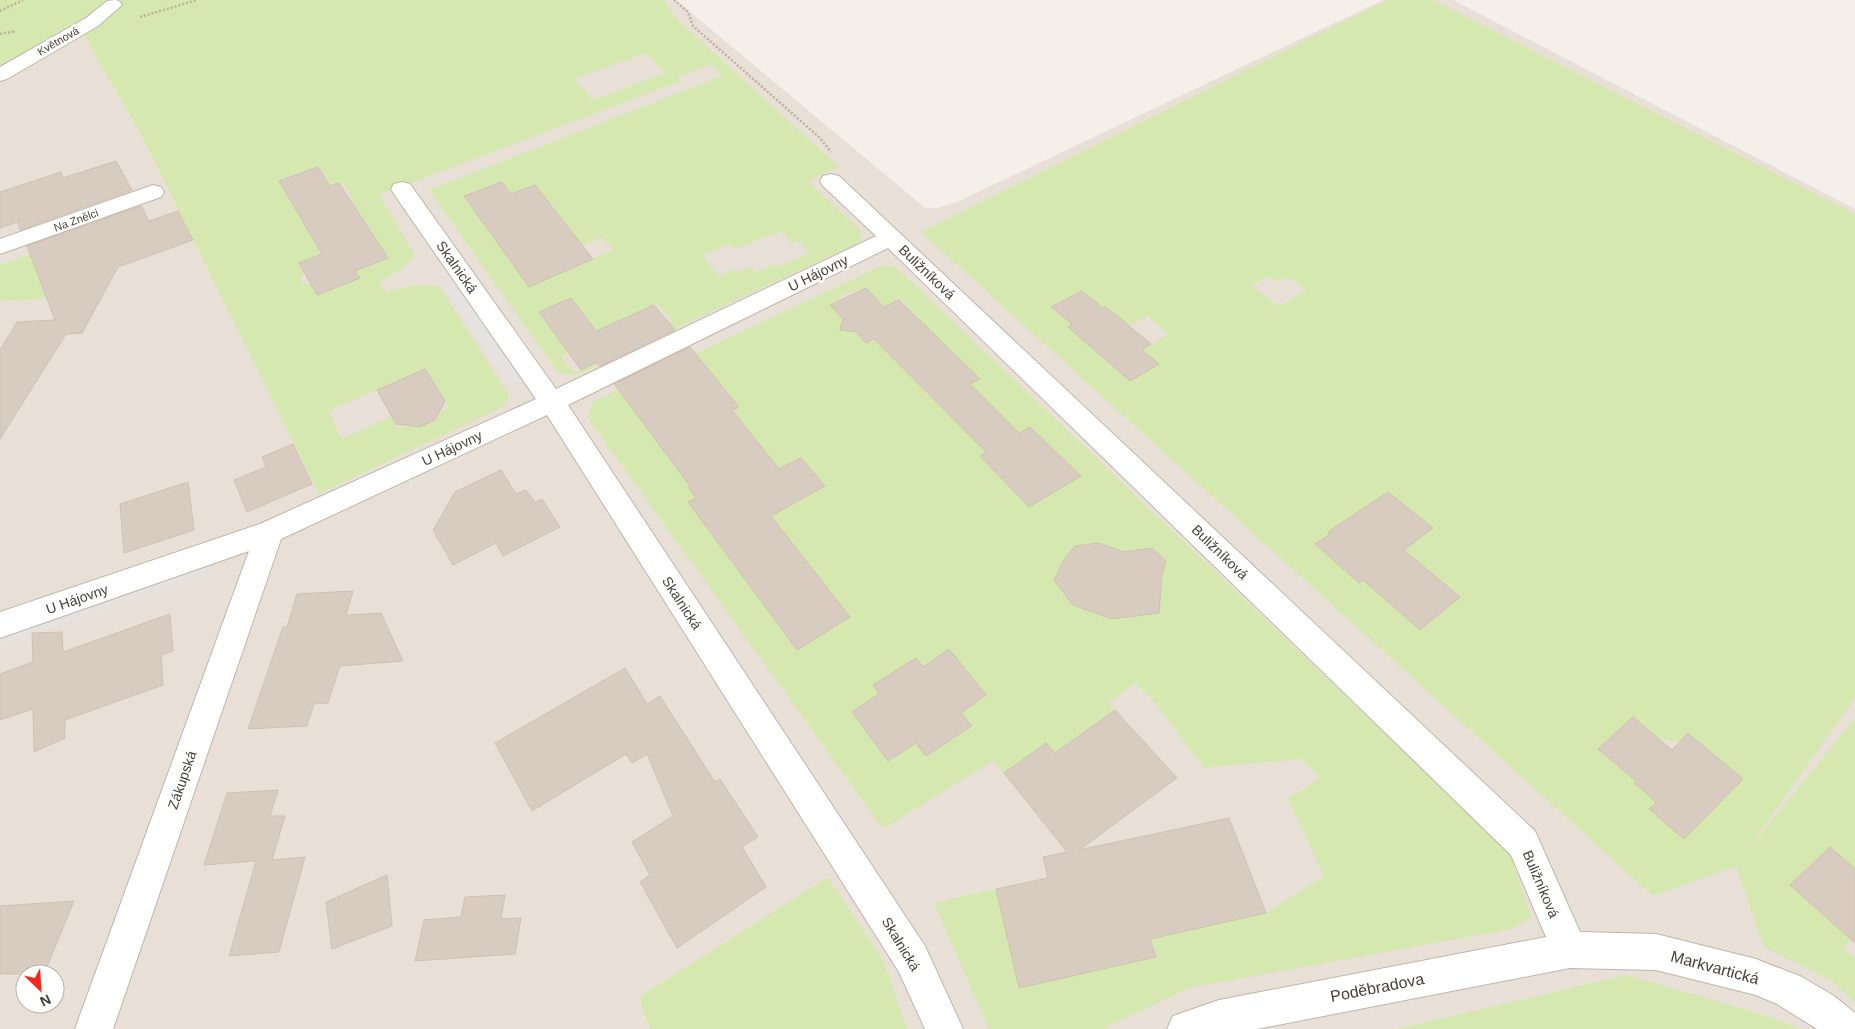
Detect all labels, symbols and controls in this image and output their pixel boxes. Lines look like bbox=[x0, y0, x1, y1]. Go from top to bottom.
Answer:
street label: Květnová bbox=[35, 24, 82, 58]
street label: Na Znělci bbox=[52, 206, 100, 234]
street label: Skalnická bbox=[433, 238, 481, 296]
street label: Buližníková bbox=[896, 241, 958, 303]
street label: U Hájovny bbox=[785, 252, 851, 294]
street label: U Hájovny bbox=[419, 427, 485, 469]
street label: Buližníková bbox=[1189, 521, 1251, 583]
street label: Skalnická bbox=[659, 574, 705, 633]
street label: U Hájovny bbox=[44, 581, 110, 617]
street label: Zákupská bbox=[165, 749, 200, 811]
street label: Buližníková bbox=[1520, 848, 1562, 920]
street label: Skalnická bbox=[879, 914, 923, 974]
street label: Markvartická bbox=[1669, 948, 1761, 987]
north arrow bbox=[15, 964, 65, 1014]
street label: Poděbradova bbox=[1329, 970, 1426, 1005]
text: N bbox=[38, 991, 53, 1010]

